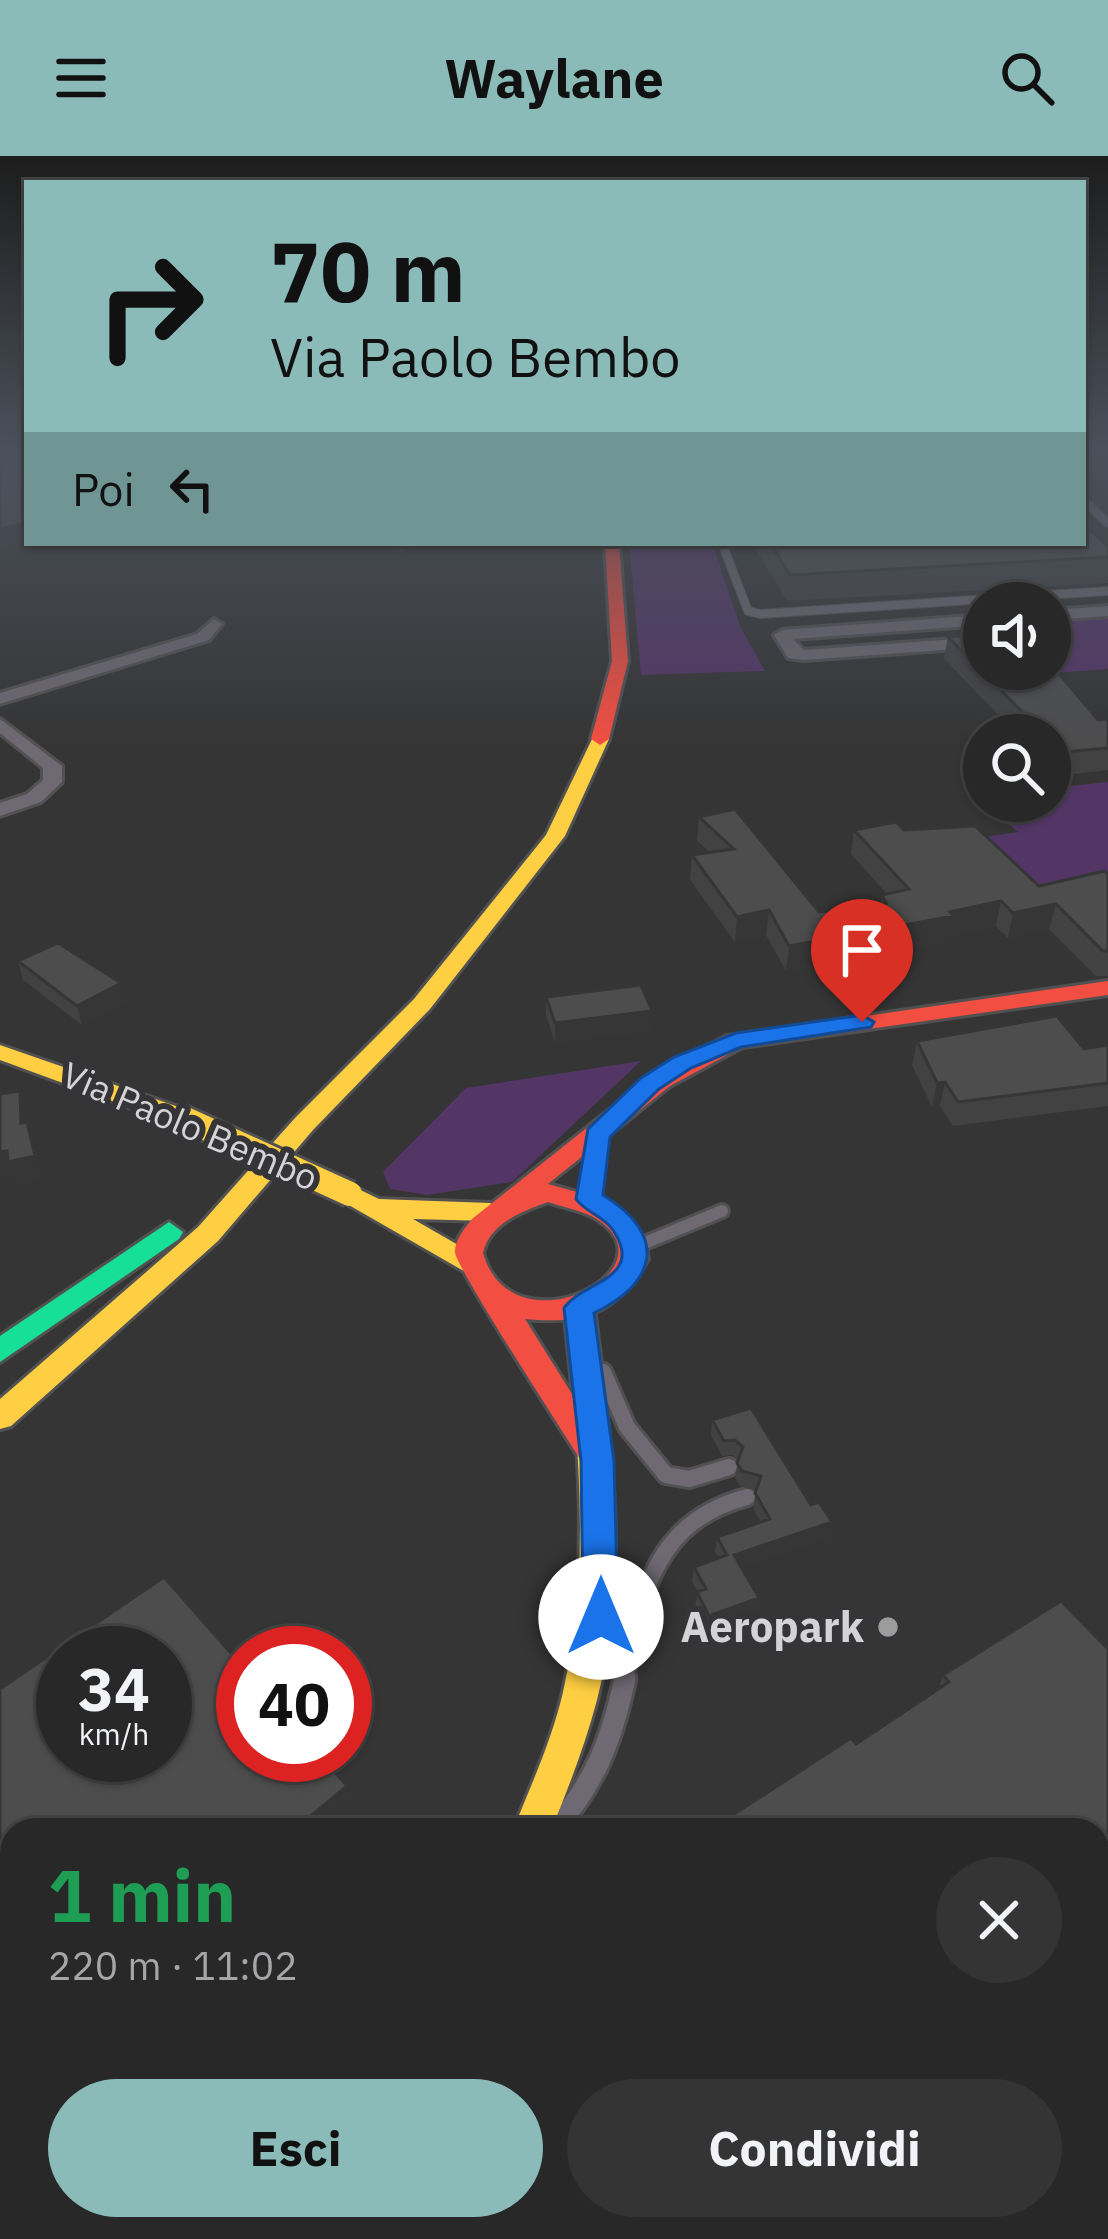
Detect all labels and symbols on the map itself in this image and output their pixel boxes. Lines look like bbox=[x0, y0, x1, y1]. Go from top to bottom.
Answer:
pin bbox=[811, 899, 913, 1022]
street label: Via Paolo Bembo bbox=[55, 1050, 325, 1201]
position arrow bbox=[538, 1554, 664, 1680]
place label: Aeropark bbox=[681, 1599, 865, 1654]
marker: Aeropark bbox=[875, 1614, 901, 1640]
speed limit sign: 40 bbox=[216, 1626, 372, 1782]

